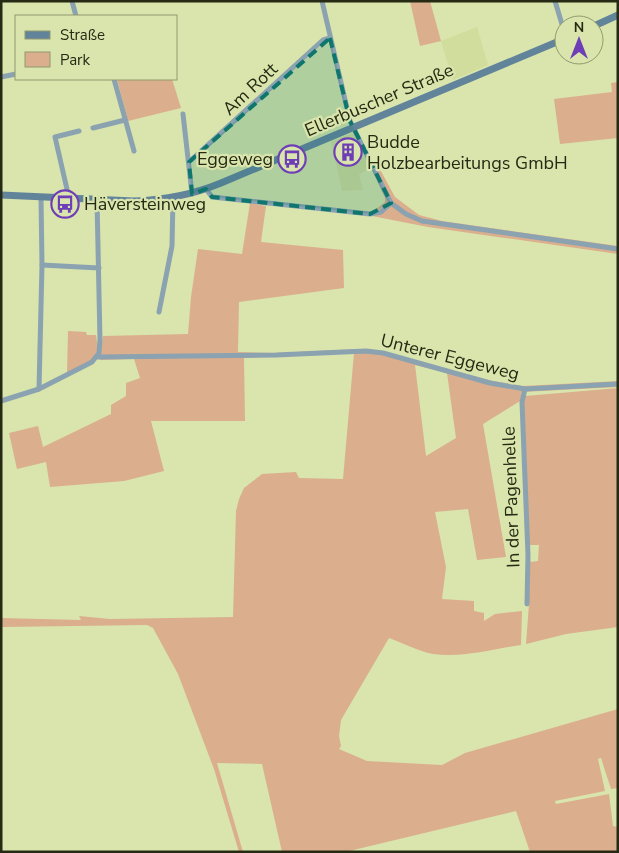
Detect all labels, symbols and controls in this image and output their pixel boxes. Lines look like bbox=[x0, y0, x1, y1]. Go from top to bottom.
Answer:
legend bbox=[15, 15, 178, 80]
north arrow bbox=[554, 15, 604, 65]
text: N bbox=[574, 18, 584, 37]
text: Straße bbox=[60, 25, 105, 45]
text: Park bbox=[60, 50, 90, 70]
street label: Am Rott bbox=[217, 57, 283, 121]
street label: Ellerbuscher Straße bbox=[301, 58, 457, 142]
place label: Budde Holzbearbeitungs GmbH bbox=[367, 130, 568, 175]
building icon: Budde Holzbearbeitungs GmbH bbox=[333, 137, 363, 167]
bus stop icon: Eggeweg bbox=[277, 144, 307, 174]
place label: Eggeweg bbox=[197, 147, 273, 171]
bus stop icon: Häversteinweg bbox=[50, 189, 80, 219]
place label: Häversteinweg bbox=[84, 192, 206, 216]
street label: Unterer Eggeweg bbox=[378, 328, 522, 386]
street label: In der Pagenhelle bbox=[497, 426, 525, 568]

